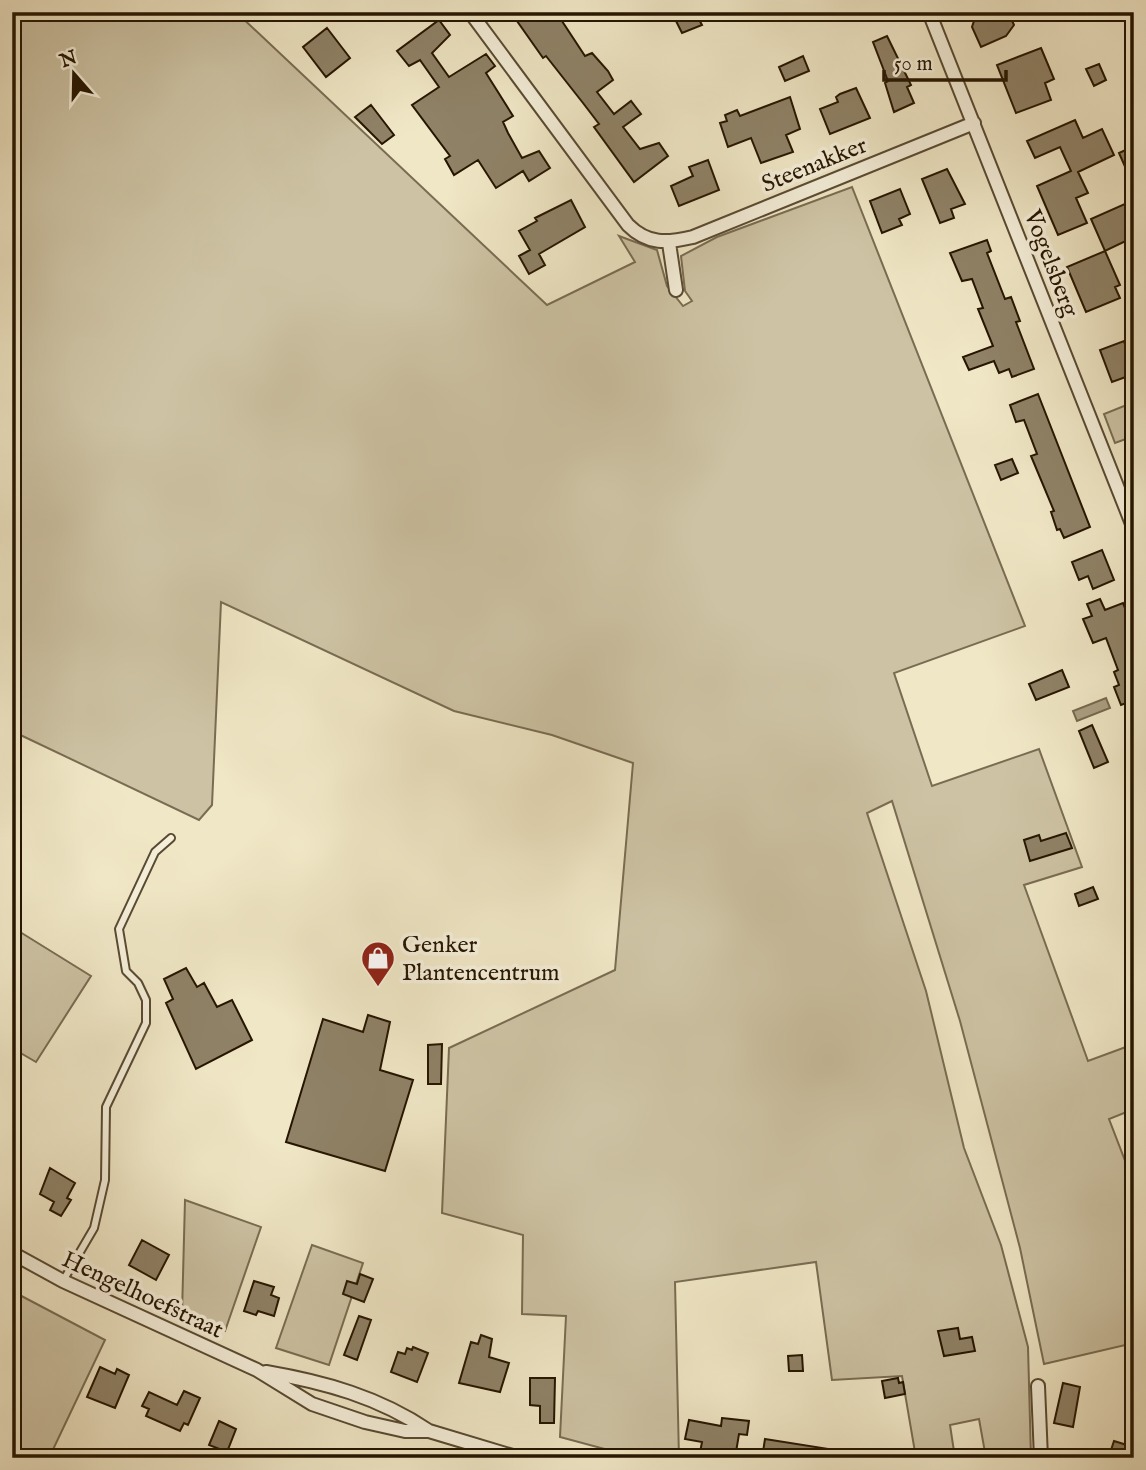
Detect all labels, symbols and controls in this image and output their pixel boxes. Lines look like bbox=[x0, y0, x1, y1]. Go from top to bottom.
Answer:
north arrow bbox=[38, 38, 108, 108]
scale bar bbox=[884, 38, 1006, 82]
text: N bbox=[56, 46, 81, 74]
text: 50 m bbox=[894, 51, 933, 78]
street label: Steenakker bbox=[757, 130, 872, 201]
street label: Vogelsberg bbox=[1016, 205, 1086, 322]
place label: Genker Plantencentrum bbox=[402, 930, 560, 989]
shop icon: Genker Plantencentrum bbox=[359, 939, 397, 988]
street label: Hengelhoefstraat bbox=[57, 1244, 228, 1346]

